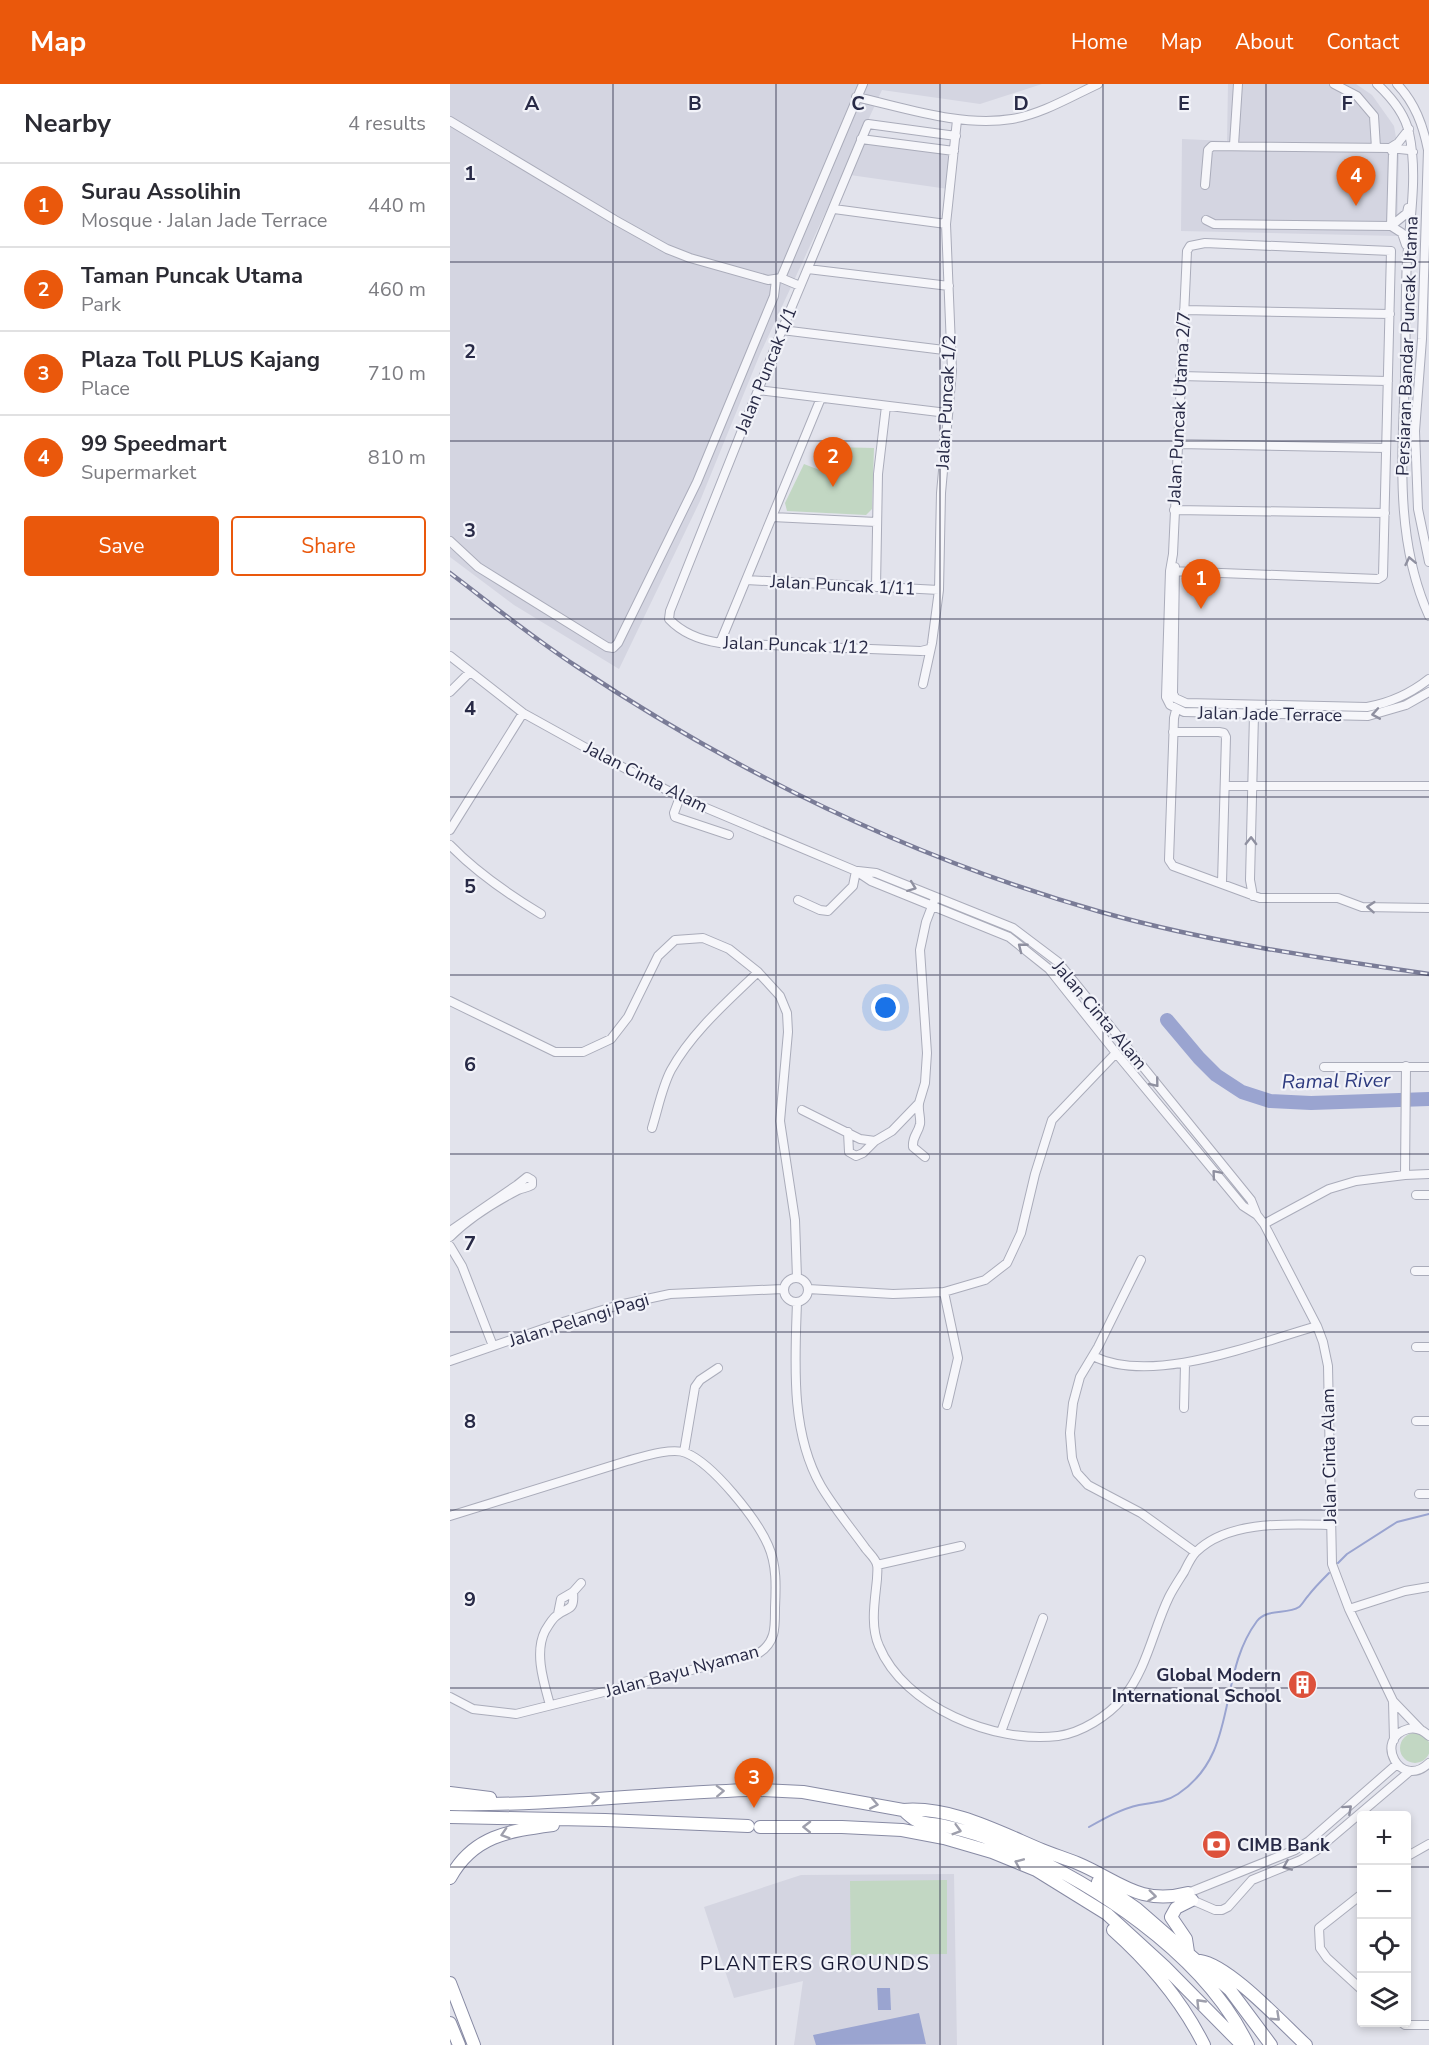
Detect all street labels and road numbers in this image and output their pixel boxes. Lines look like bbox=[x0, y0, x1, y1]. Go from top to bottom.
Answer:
street label: Persiaran Bandar Puncak Utama bbox=[1390, 216, 1424, 476]
street label: Jalan Puncak 1/1 bbox=[729, 303, 802, 438]
street label: Jalan Puncak Utama 2/7 bbox=[1162, 311, 1196, 506]
street label: Jalan Puncak 1/2 bbox=[930, 334, 962, 471]
street label: Jalan Puncak 1/11 bbox=[769, 569, 916, 601]
street label: Jalan Puncak 1/12 bbox=[722, 630, 869, 660]
street label: Jalan Jade Terrace bbox=[1197, 701, 1342, 727]
street label: Jalan Cinta Alam bbox=[579, 735, 712, 818]
street label: Jalan Cinta Alam bbox=[1047, 955, 1153, 1075]
street label: Jalan Pelangi Pagi bbox=[505, 1287, 652, 1353]
street label: Jalan Cinta Alam bbox=[1316, 1388, 1342, 1525]
street label: Jalan Bayu Nyaman bbox=[602, 1639, 761, 1703]

